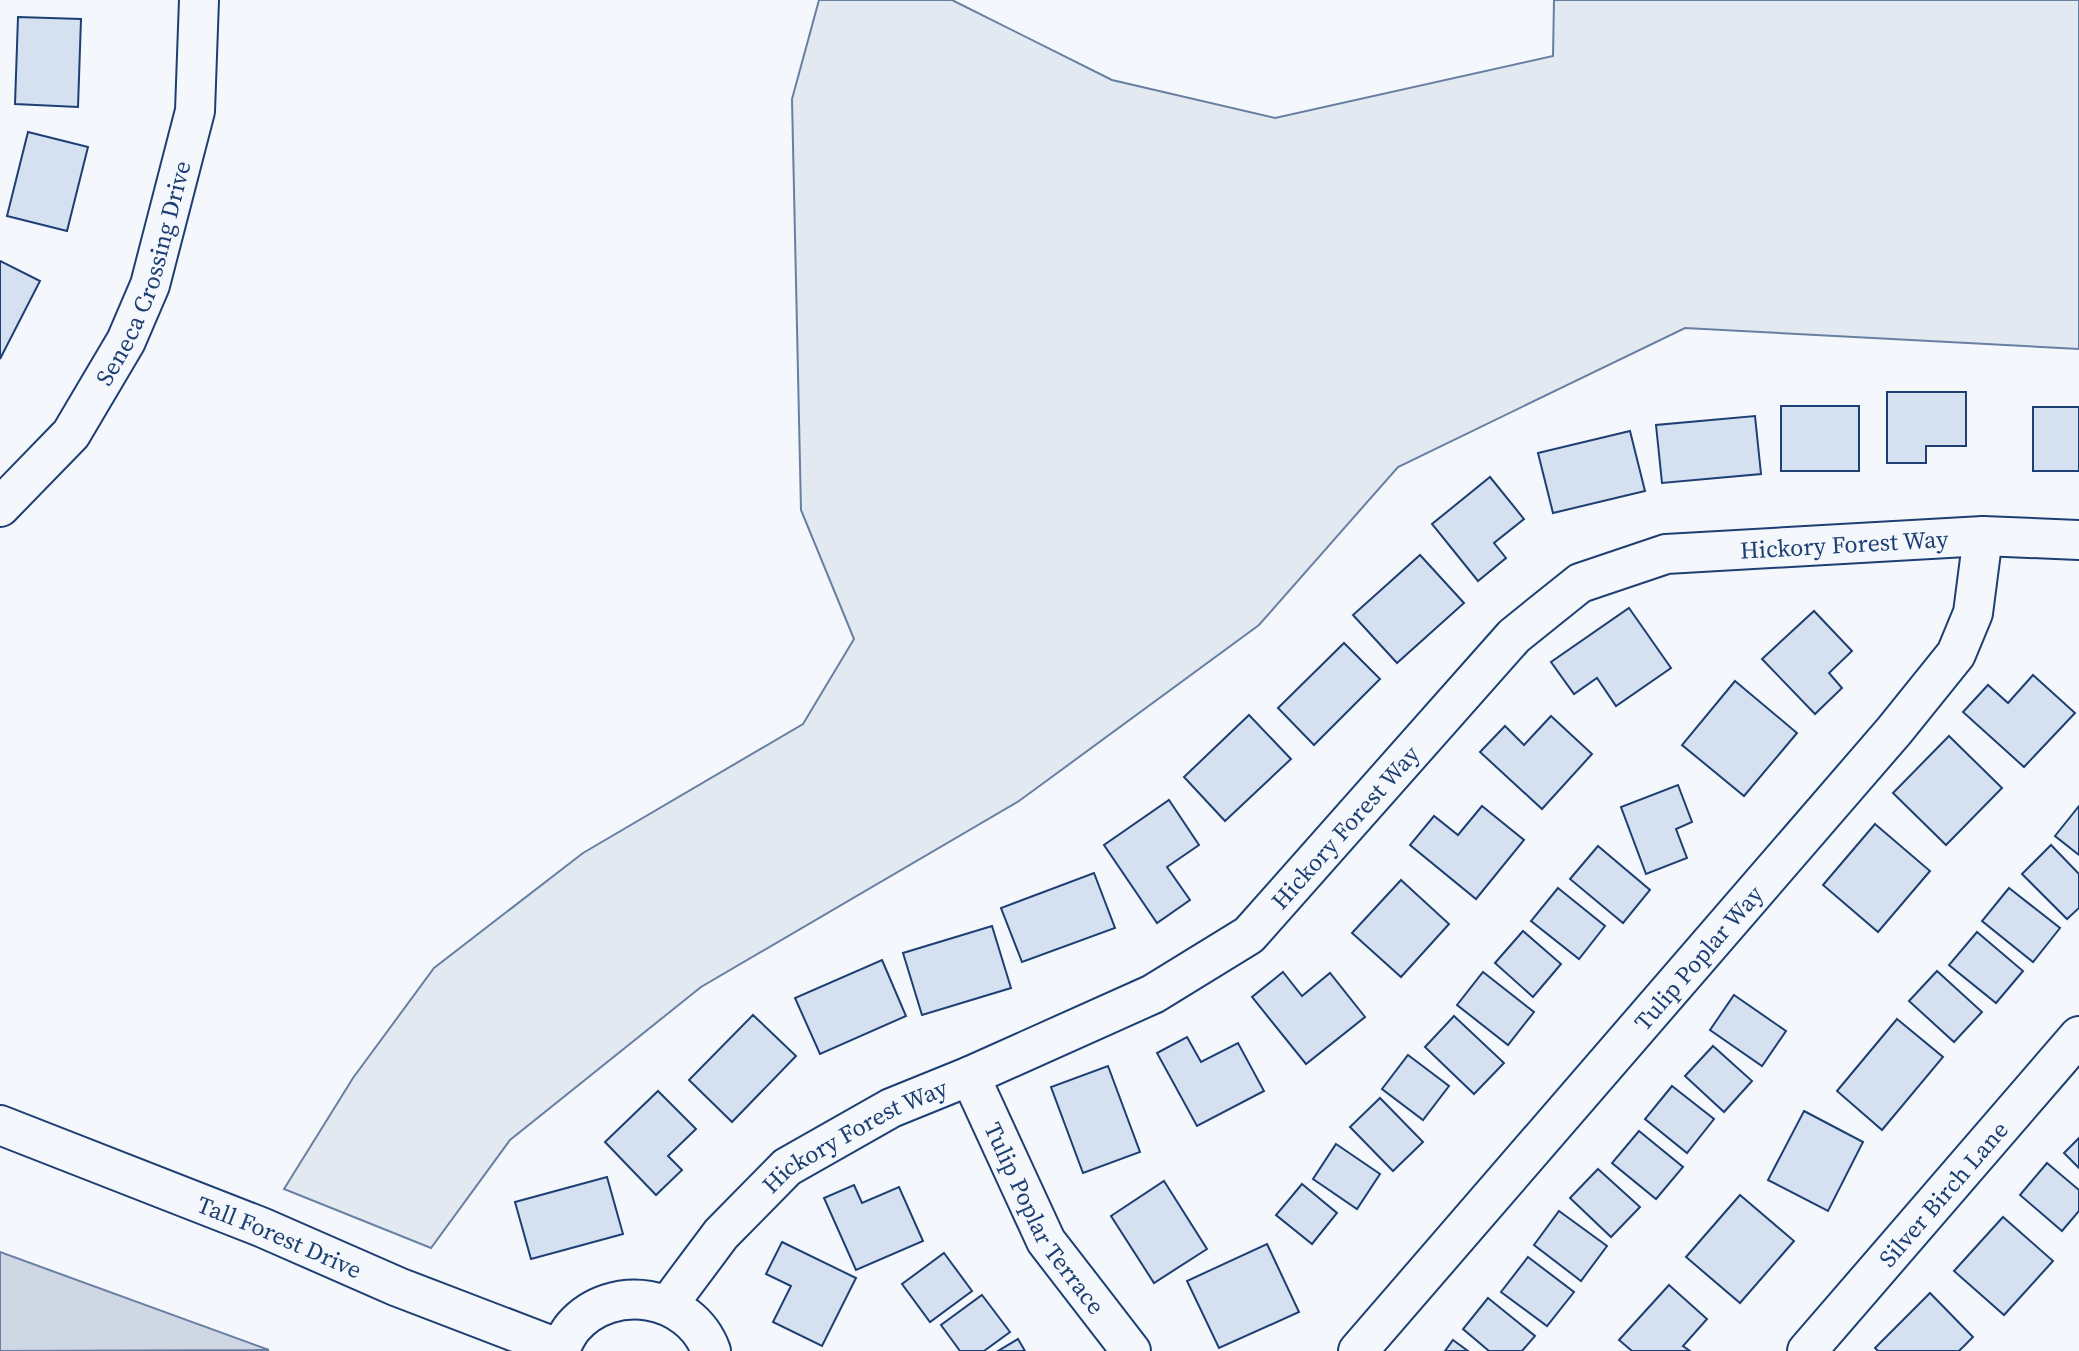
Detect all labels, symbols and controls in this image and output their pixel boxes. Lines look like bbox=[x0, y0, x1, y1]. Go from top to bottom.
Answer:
street label: Seneca Crossing Drive bbox=[87, 157, 198, 391]
street label: Hickory Forest Way bbox=[1739, 521, 1950, 566]
street label: Hickory Forest Way bbox=[1263, 737, 1427, 916]
street label: Tulip Poplar Way bbox=[1626, 878, 1770, 1037]
street label: Hickory Forest Way bbox=[754, 1070, 953, 1200]
street label: Silver Birch Lane bbox=[1871, 1114, 2015, 1274]
street label: Tulip Poplar Terrace bbox=[977, 1116, 1113, 1321]
street label: Tall Forest Drive bbox=[193, 1187, 367, 1286]

